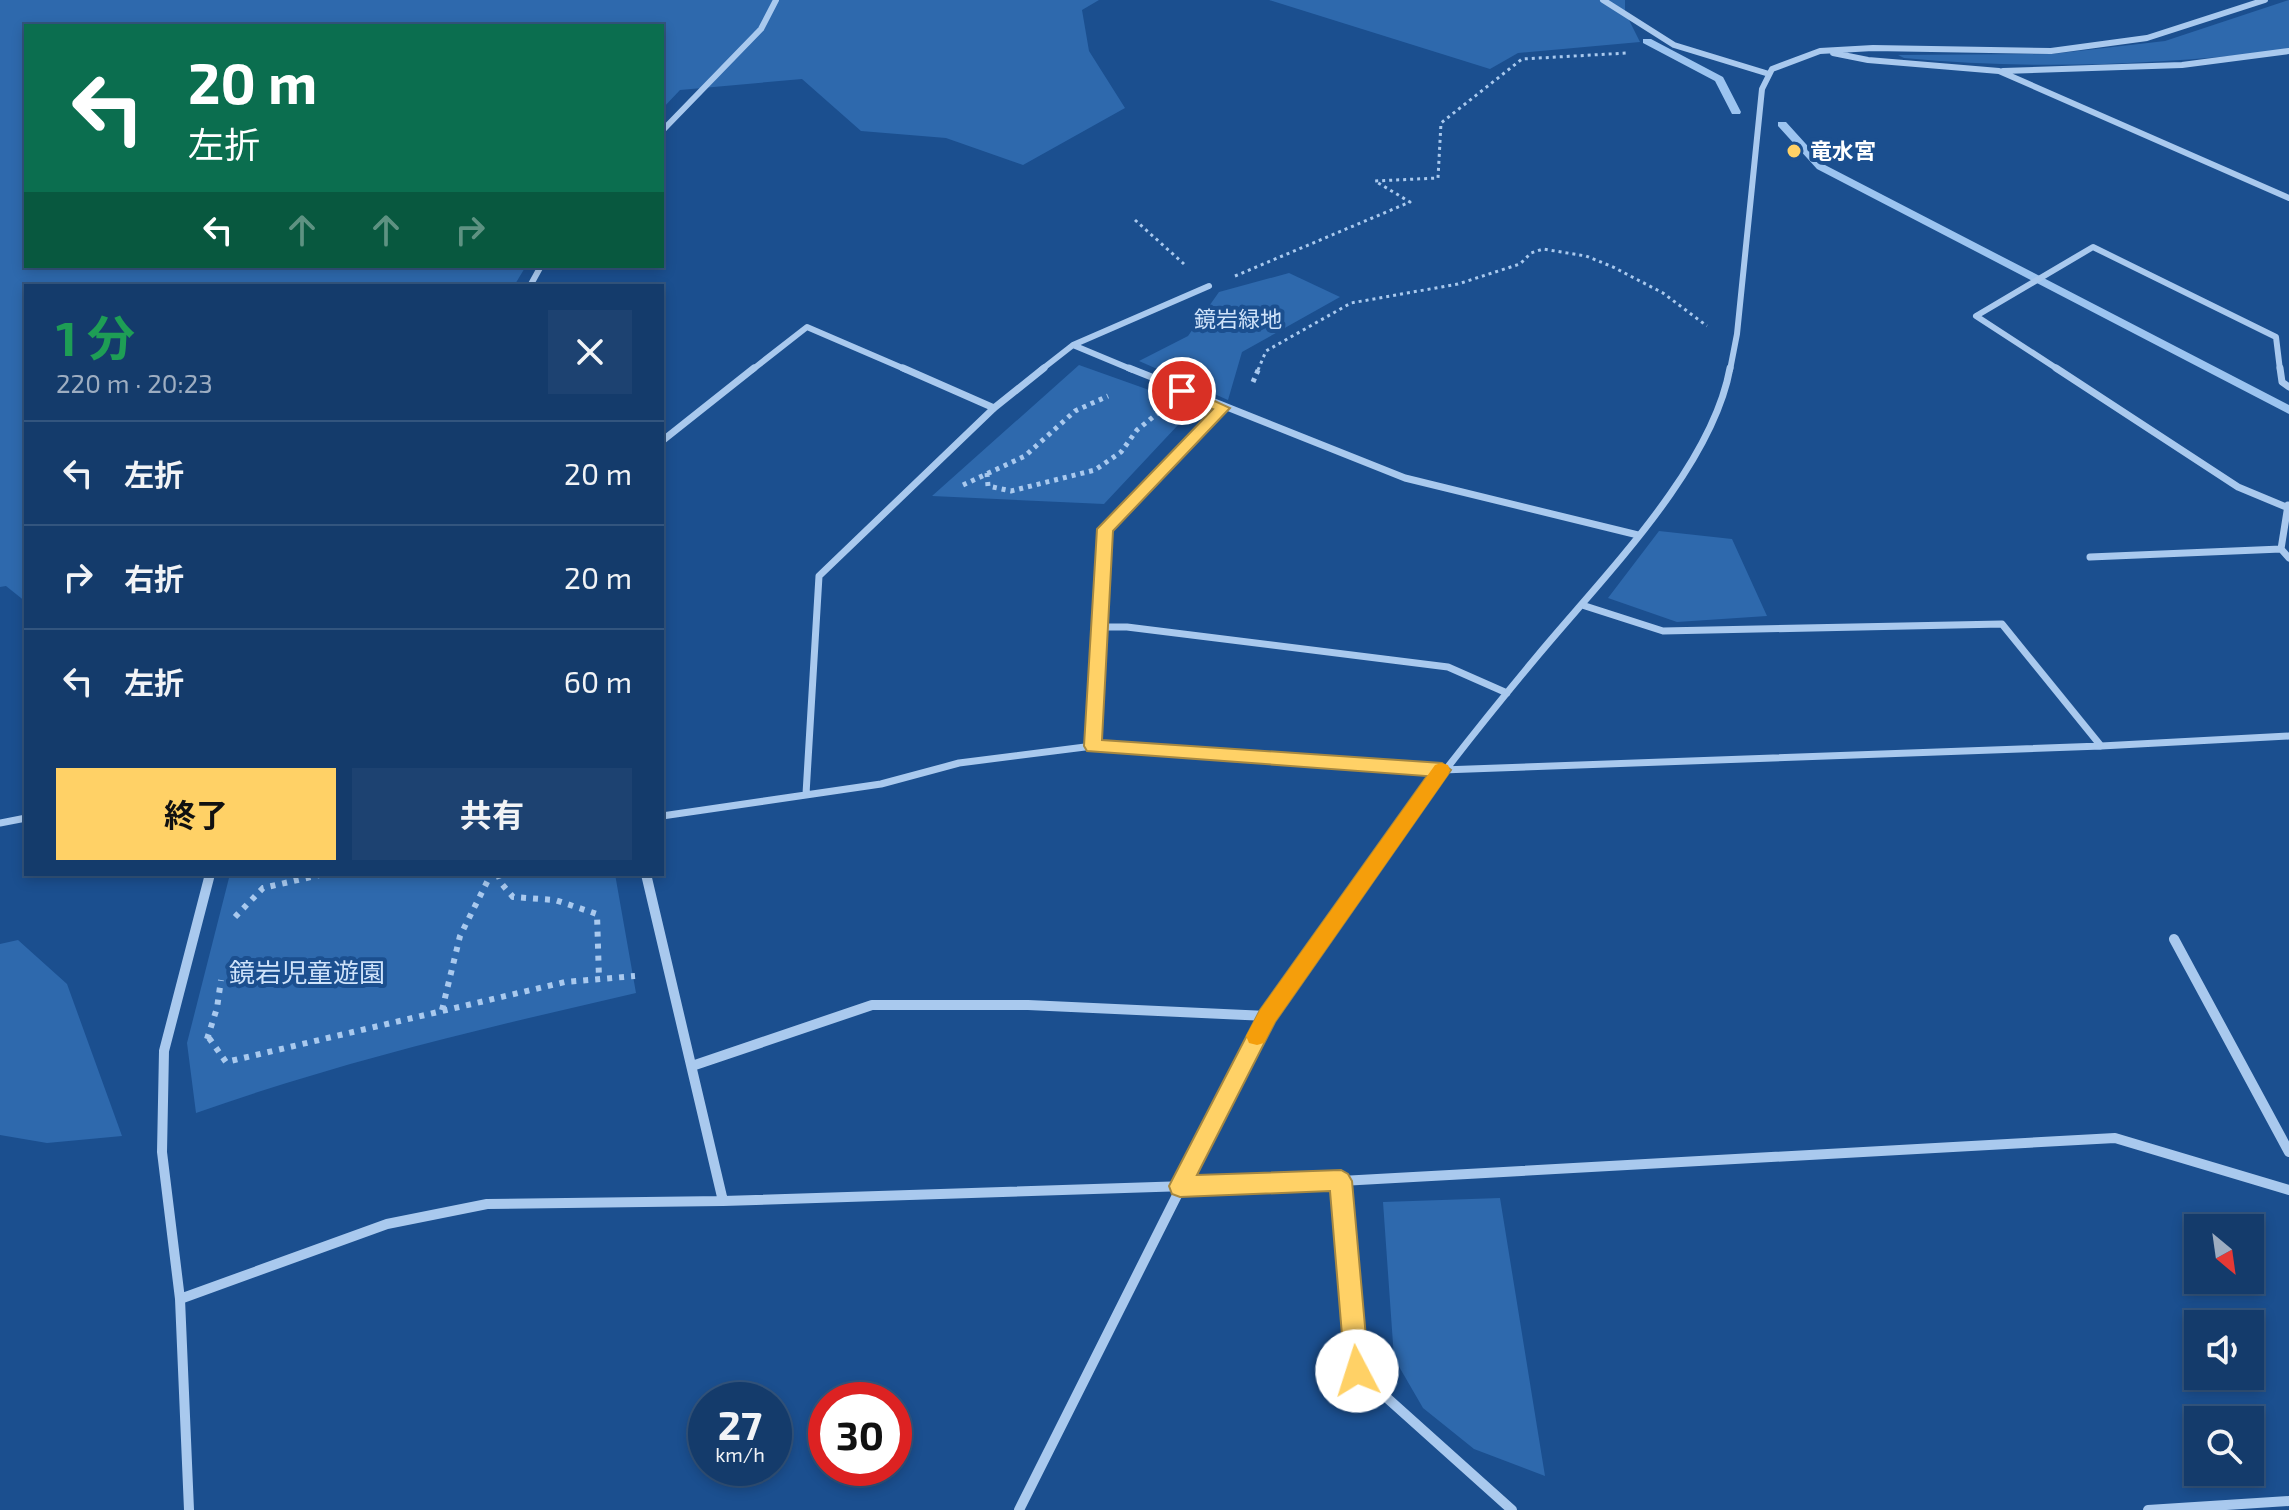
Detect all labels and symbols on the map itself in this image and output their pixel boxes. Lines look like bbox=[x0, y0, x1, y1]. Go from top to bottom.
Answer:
place label: 竜水宮 bbox=[1810, 137, 1876, 163]
marker: 竜水宮 bbox=[1785, 142, 1803, 160]
park label: 鏡岩緑地 bbox=[1194, 305, 1282, 331]
pin bbox=[1148, 357, 1216, 425]
park label: 鏡岩児童遊園 bbox=[229, 956, 385, 987]
north arrow bbox=[2184, 1214, 2264, 1294]
position arrow bbox=[1315, 1329, 1399, 1413]
speed limit sign: 30 bbox=[808, 1382, 912, 1486]

